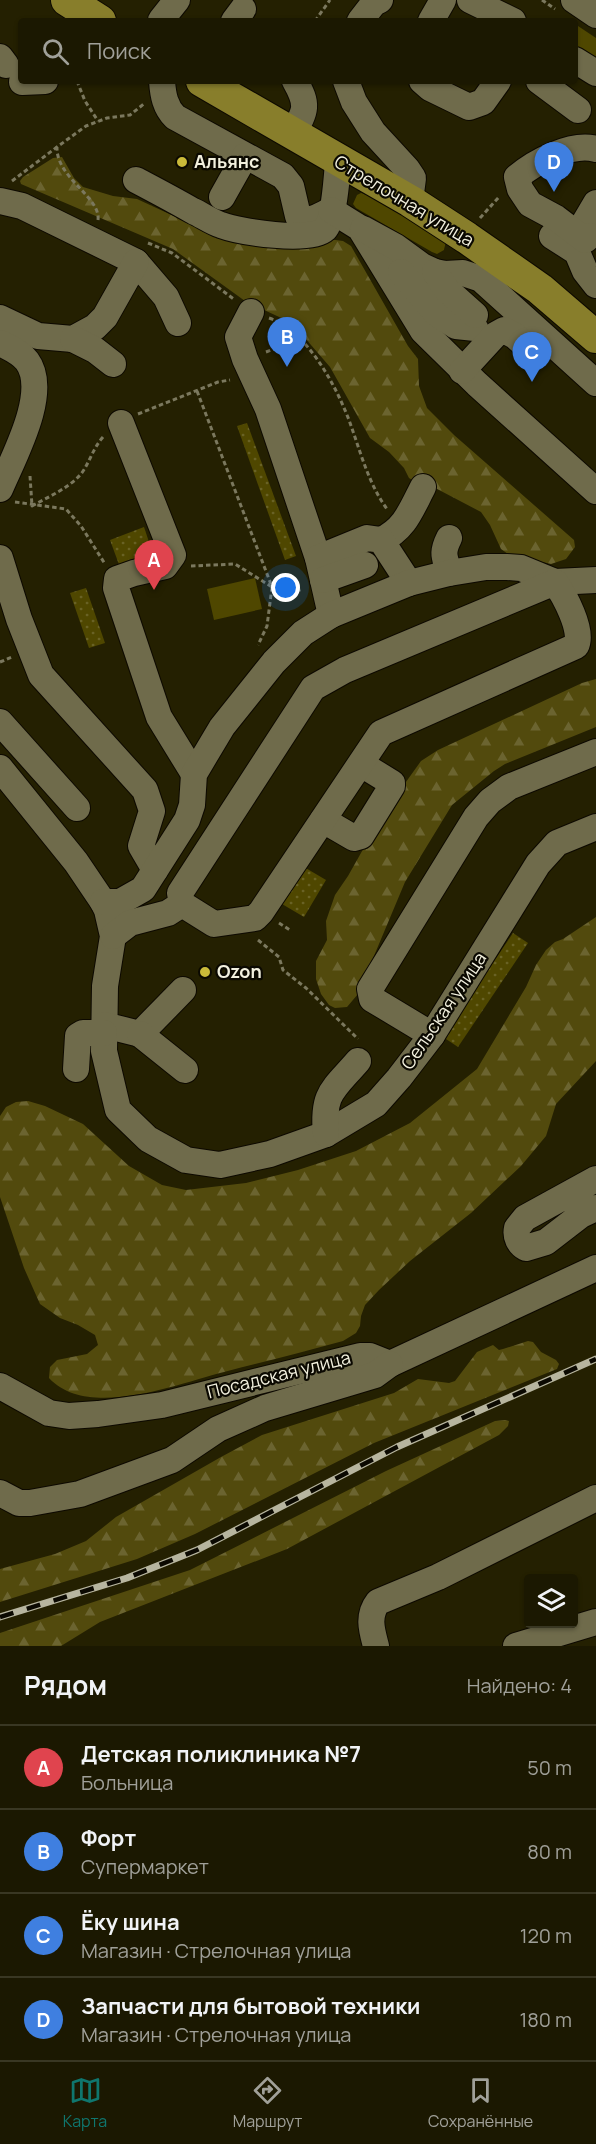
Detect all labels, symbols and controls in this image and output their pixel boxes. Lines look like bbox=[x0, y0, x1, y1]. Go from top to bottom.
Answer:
search box bbox=[18, 18, 578, 84]
icon: search bbox=[39, 35, 72, 68]
text: Поиск bbox=[87, 36, 151, 66]
pin: D bbox=[534, 142, 574, 192]
place label: Альянс bbox=[194, 149, 259, 173]
street label: Стрелочная улица bbox=[330, 149, 479, 251]
marker: Альянс bbox=[175, 155, 189, 169]
pin: B bbox=[268, 318, 306, 367]
pin: C bbox=[512, 332, 552, 382]
pin: A bbox=[134, 540, 174, 590]
your location bbox=[271, 573, 300, 602]
street label: Сельская улица bbox=[395, 947, 491, 1074]
place label: Ozon bbox=[217, 959, 262, 983]
marker: Ozon bbox=[198, 965, 212, 979]
street label: Посадская улица bbox=[205, 1345, 353, 1403]
map controls bbox=[524, 1574, 578, 1628]
button: layers bbox=[524, 1574, 578, 1628]
text: Рядом bbox=[24, 1667, 107, 1703]
text: Найдено: 4 bbox=[467, 1672, 572, 1699]
text: Детская поликлиника №7 bbox=[81, 1739, 361, 1769]
text: A bbox=[37, 1754, 50, 1781]
text: 50 m bbox=[527, 1754, 572, 1781]
text: Больница bbox=[81, 1769, 173, 1796]
text: Форт bbox=[81, 1823, 136, 1853]
text: B bbox=[37, 1838, 50, 1865]
text: 80 m bbox=[527, 1838, 572, 1865]
text: Супермаркет bbox=[81, 1853, 209, 1880]
text: Ёку шина bbox=[81, 1907, 180, 1937]
text: C bbox=[36, 1922, 51, 1949]
text: 120 m bbox=[520, 1922, 572, 1949]
text: Магазин · Стрелочная улица bbox=[81, 1937, 351, 1964]
text: Запчасти для бытовой техники bbox=[81, 1991, 420, 2021]
text: D bbox=[36, 2006, 51, 2033]
text: 180 m bbox=[519, 2006, 572, 2033]
text: Магазин · Стрелочная улица bbox=[81, 2021, 351, 2048]
tab: Карта bbox=[63, 2074, 107, 2132]
tab: Маршрут bbox=[233, 2074, 302, 2132]
tab: Сохранённые bbox=[428, 2074, 533, 2132]

